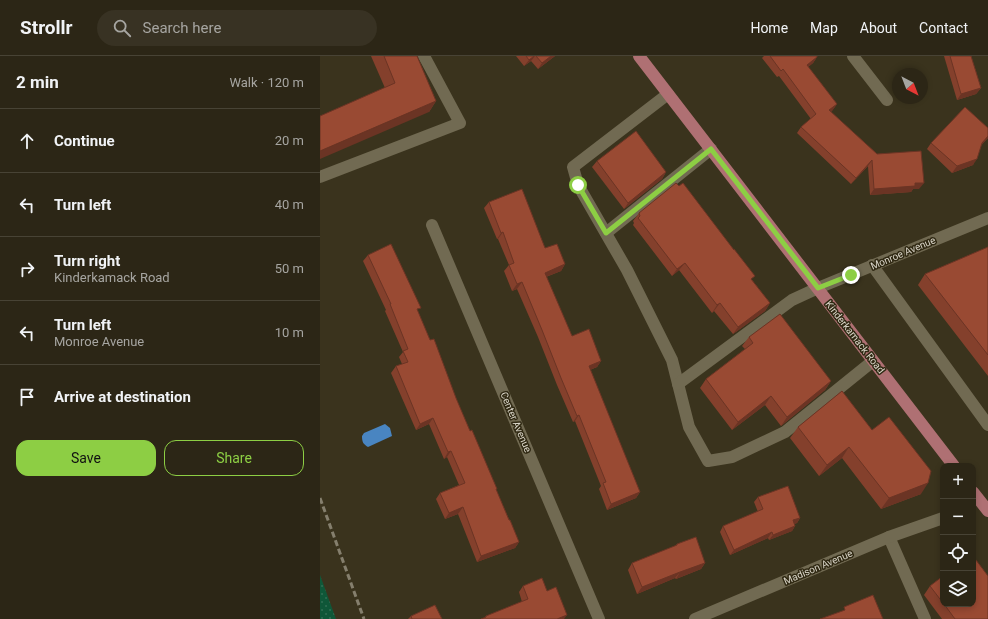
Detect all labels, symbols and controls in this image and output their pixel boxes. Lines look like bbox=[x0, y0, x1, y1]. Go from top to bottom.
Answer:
search box bbox=[97, 10, 377, 46]
text: Strollr bbox=[20, 16, 73, 39]
icon: search bbox=[111, 17, 133, 39]
text: Search here bbox=[143, 19, 221, 37]
text: Home bbox=[750, 20, 788, 36]
text: Map bbox=[810, 20, 838, 36]
text: About bbox=[860, 20, 897, 36]
text: Contact bbox=[919, 20, 968, 36]
north arrow bbox=[892, 68, 928, 104]
text: 2 min bbox=[16, 72, 59, 92]
text: Walk · 120 m bbox=[229, 75, 304, 90]
icon: ahead bbox=[16, 130, 38, 152]
text: Continue bbox=[54, 132, 115, 150]
text: 20 m bbox=[275, 133, 304, 148]
route start bbox=[569, 176, 587, 194]
icon: left bbox=[16, 194, 38, 216]
text: Turn left bbox=[54, 196, 111, 214]
text: 40 m bbox=[275, 197, 304, 212]
street label: Monroe Avenue bbox=[869, 234, 937, 272]
text: Turn right bbox=[54, 252, 120, 270]
icon: right bbox=[16, 258, 38, 280]
text: 50 m bbox=[275, 261, 304, 276]
route end bbox=[842, 266, 860, 284]
text: Kinderkamack Road bbox=[54, 270, 170, 285]
street label: Kinderkamack Road bbox=[823, 299, 887, 375]
text: Turn left bbox=[54, 316, 111, 334]
icon: left bbox=[16, 322, 38, 344]
text: 10 m bbox=[275, 325, 304, 340]
text: Monroe Avenue bbox=[54, 334, 144, 349]
icon: arrive bbox=[16, 386, 38, 408]
text: Arrive at destination bbox=[54, 388, 191, 406]
street label: Center Avenue bbox=[498, 390, 534, 454]
button: Save bbox=[16, 440, 156, 476]
button: Share bbox=[164, 440, 304, 476]
map controls bbox=[940, 463, 976, 607]
button: + bbox=[940, 463, 976, 499]
button: − bbox=[940, 499, 976, 535]
button: locate bbox=[940, 535, 976, 571]
street label: Madison Avenue bbox=[782, 548, 854, 586]
button: layers bbox=[940, 571, 976, 607]

